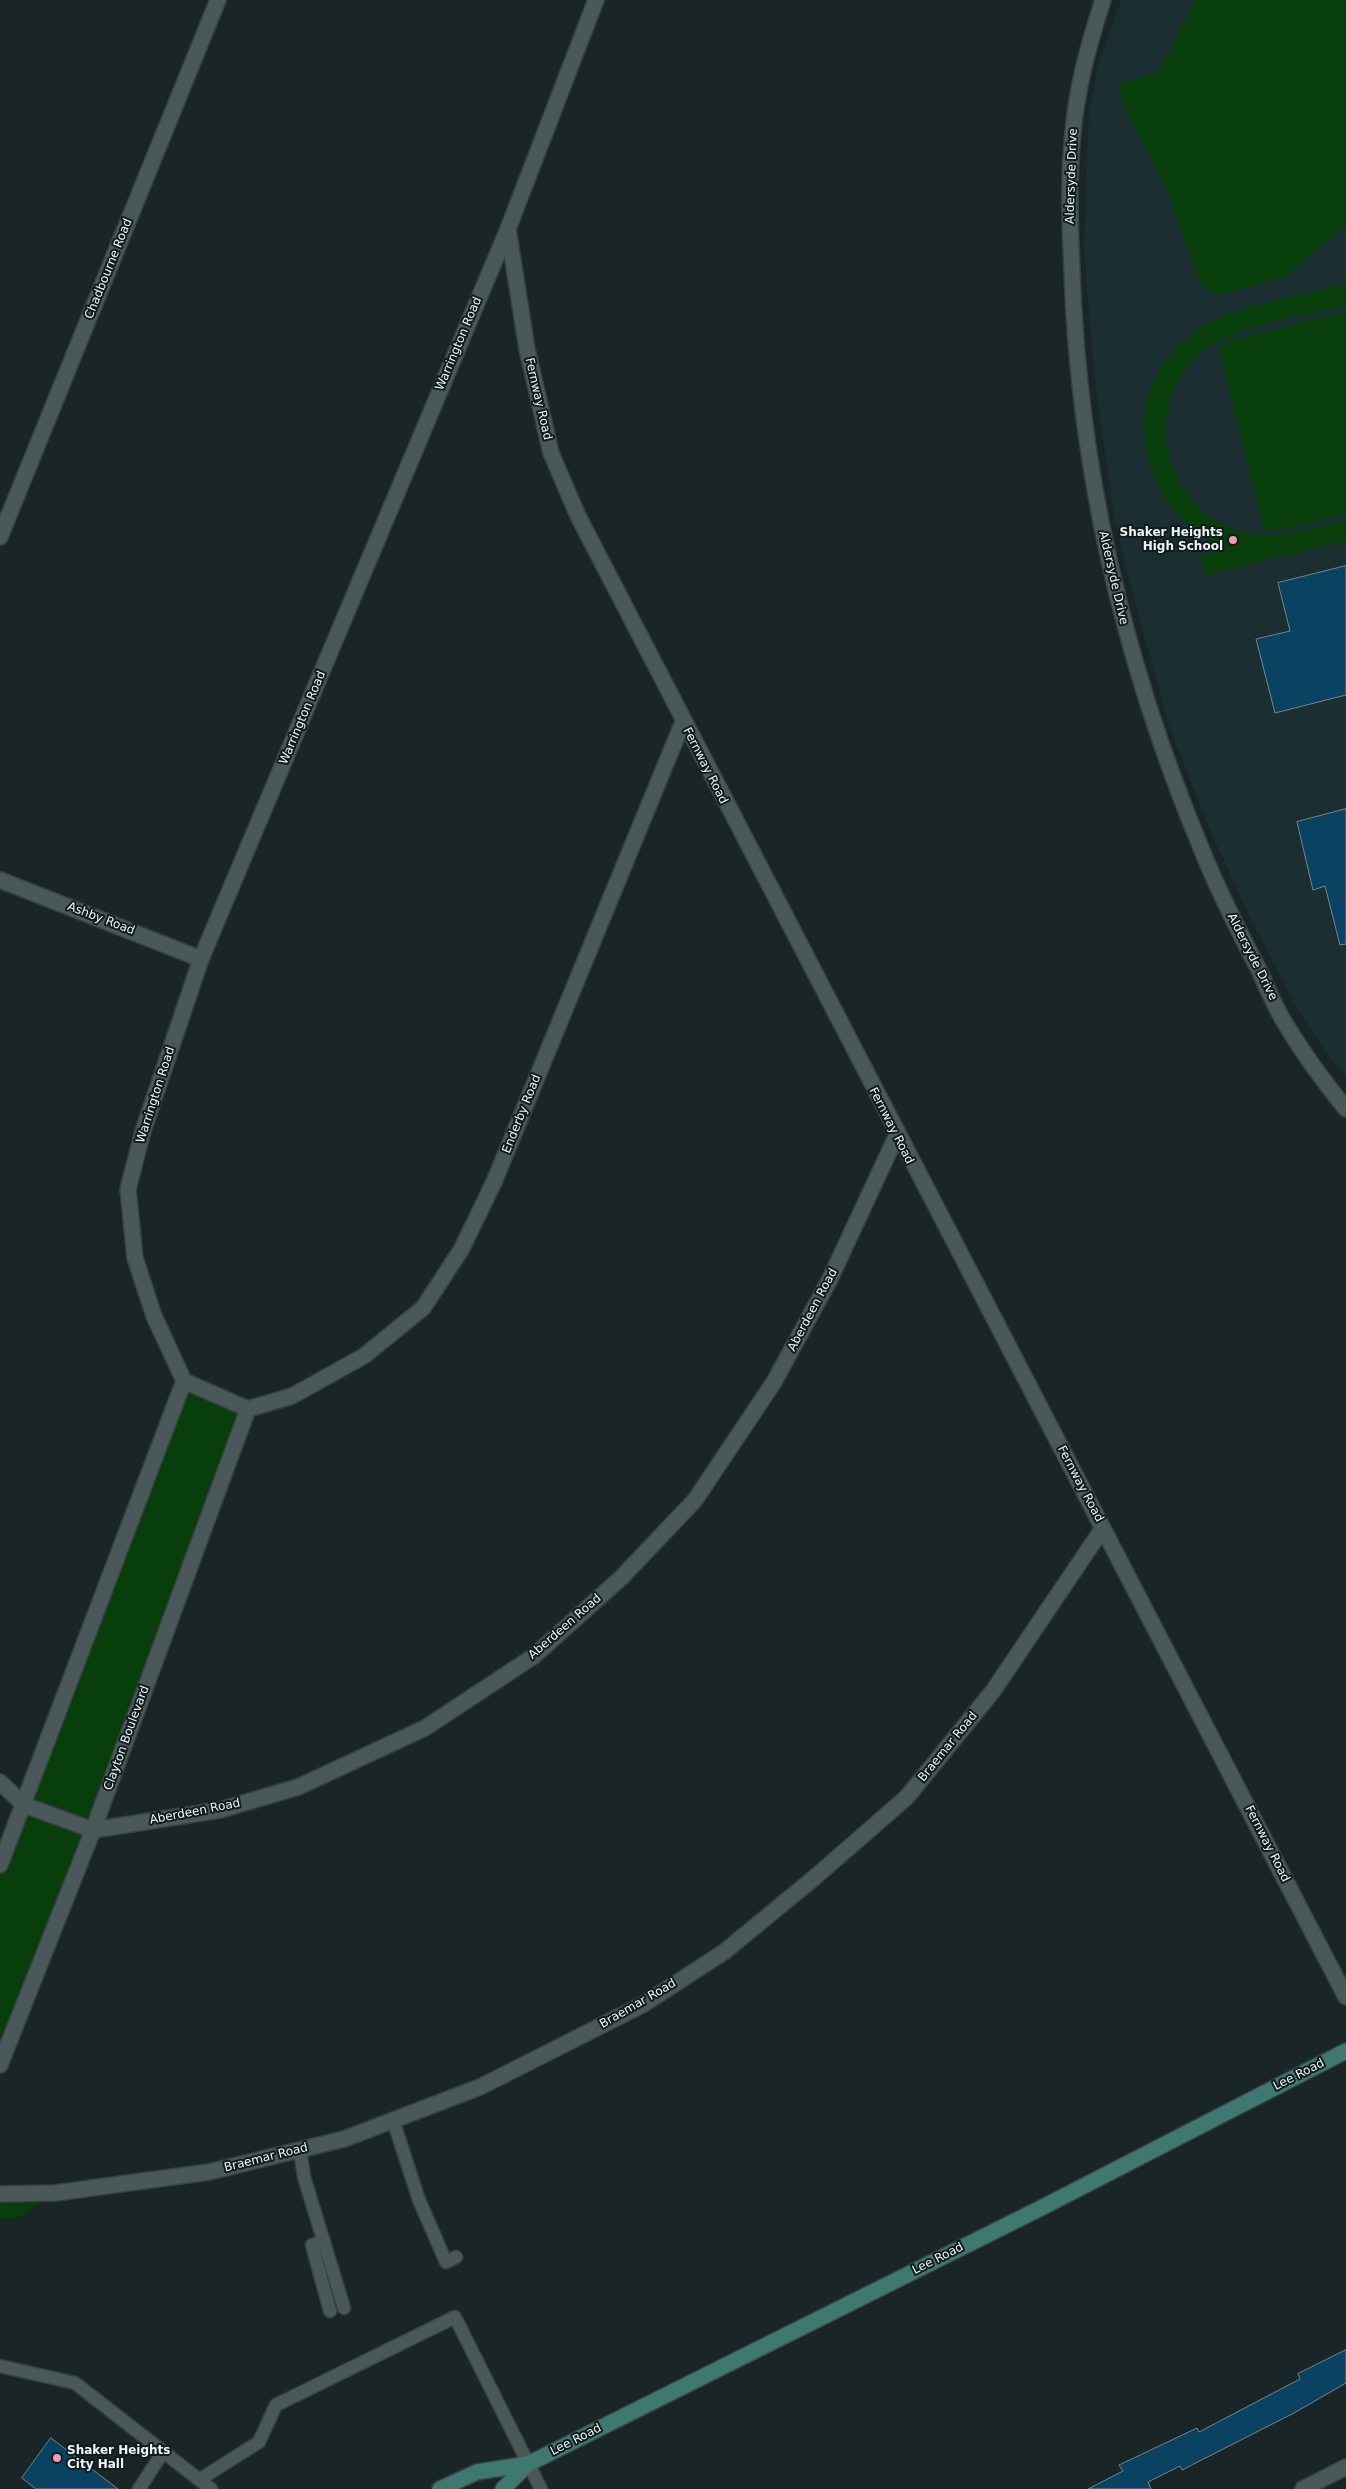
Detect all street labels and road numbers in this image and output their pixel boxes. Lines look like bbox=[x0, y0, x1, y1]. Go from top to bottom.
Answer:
street label: Aldersyde Drive bbox=[1063, 128, 1081, 224]
street label: Chadbourne Road bbox=[82, 217, 136, 321]
street label: Warrington Road bbox=[433, 295, 485, 393]
street label: Fernway Road bbox=[522, 356, 554, 442]
street label: Aldersyde Drive bbox=[1095, 530, 1131, 626]
street label: Warrington Road bbox=[277, 669, 329, 767]
street label: Fernway Road bbox=[679, 725, 731, 807]
street label: Ashby Road bbox=[65, 900, 137, 938]
street label: Aldersyde Drive bbox=[1224, 911, 1280, 1003]
street label: Warrington Road bbox=[134, 1045, 178, 1145]
street label: Enderby Road bbox=[500, 1072, 544, 1156]
street label: Fernway Road bbox=[865, 1085, 917, 1167]
street label: Aberdeen Road bbox=[785, 1266, 841, 1354]
street label: Fernway Road bbox=[1054, 1443, 1106, 1525]
street label: Aberdeen Road bbox=[526, 1591, 604, 1663]
street label: Clayton Boulevard bbox=[101, 1684, 153, 1792]
street label: Braemar Road bbox=[915, 1709, 981, 1785]
street label: Aberdeen Road bbox=[149, 1796, 241, 1828]
street label: Fernway Road bbox=[1241, 1803, 1293, 1885]
street label: Braemar Road bbox=[597, 1976, 679, 2032]
street label: Lee Road bbox=[1271, 2056, 1327, 2094]
street label: Braemar Road bbox=[223, 2141, 309, 2175]
street label: Lee Road bbox=[910, 2240, 966, 2278]
street label: Lee Road bbox=[548, 2421, 604, 2459]

